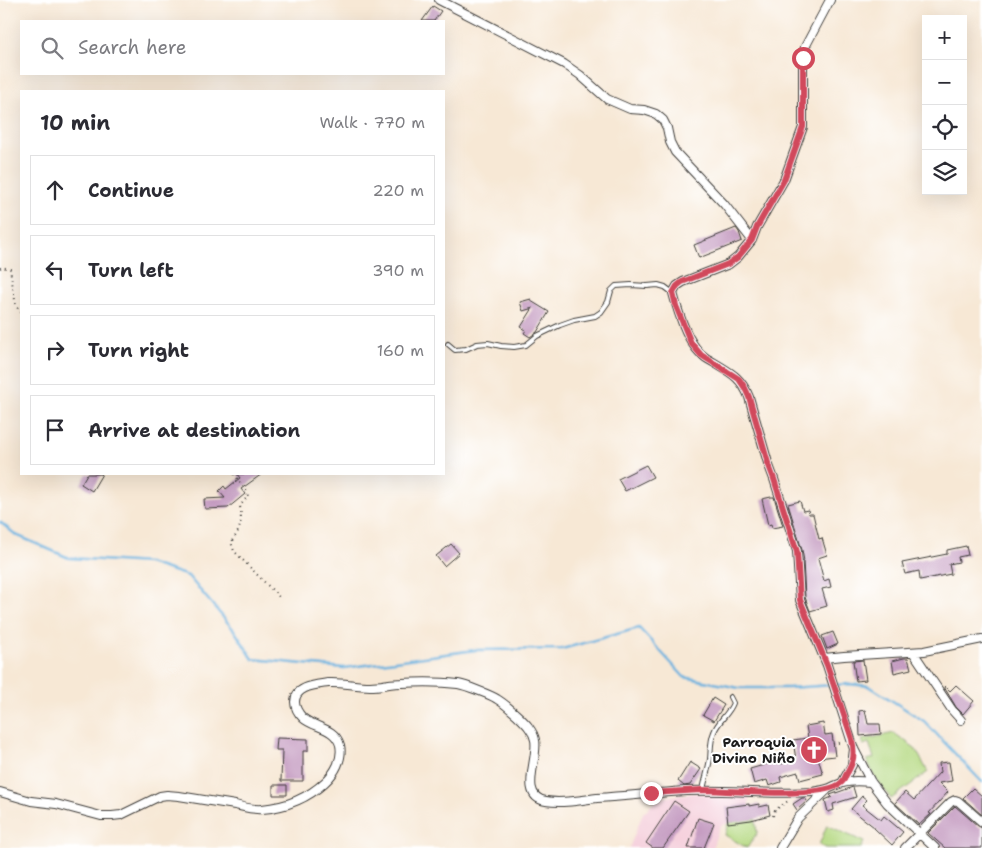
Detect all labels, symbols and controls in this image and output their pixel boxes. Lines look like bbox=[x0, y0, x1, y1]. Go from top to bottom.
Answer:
map controls bbox=[922, 15, 967, 195]
button: + bbox=[922, 15, 967, 60]
search box bbox=[20, 20, 445, 75]
icon: search bbox=[38, 34, 66, 62]
text: Search here bbox=[78, 35, 187, 60]
route start bbox=[792, 47, 815, 70]
button: − bbox=[922, 60, 967, 105]
button: locate bbox=[922, 105, 967, 150]
text: 10 min bbox=[40, 109, 110, 137]
text: Walk · 770 m bbox=[319, 112, 425, 133]
button: layers bbox=[922, 150, 967, 195]
icon: ahead bbox=[41, 176, 69, 204]
text: Continue bbox=[88, 178, 174, 203]
text: 220 m bbox=[372, 180, 424, 201]
icon: left bbox=[41, 256, 69, 284]
text: Turn left bbox=[88, 258, 174, 283]
text: 390 m bbox=[372, 260, 424, 281]
icon: right bbox=[41, 336, 69, 364]
text: Turn right bbox=[88, 338, 189, 363]
text: 160 m bbox=[377, 340, 424, 361]
icon: arrive bbox=[41, 416, 69, 444]
text: Arrive at destination bbox=[88, 418, 300, 443]
place label: Parroquia Divino Niño bbox=[712, 733, 795, 767]
church icon: Parroquia Divino Niño bbox=[799, 735, 829, 765]
route end bbox=[640, 782, 663, 805]

